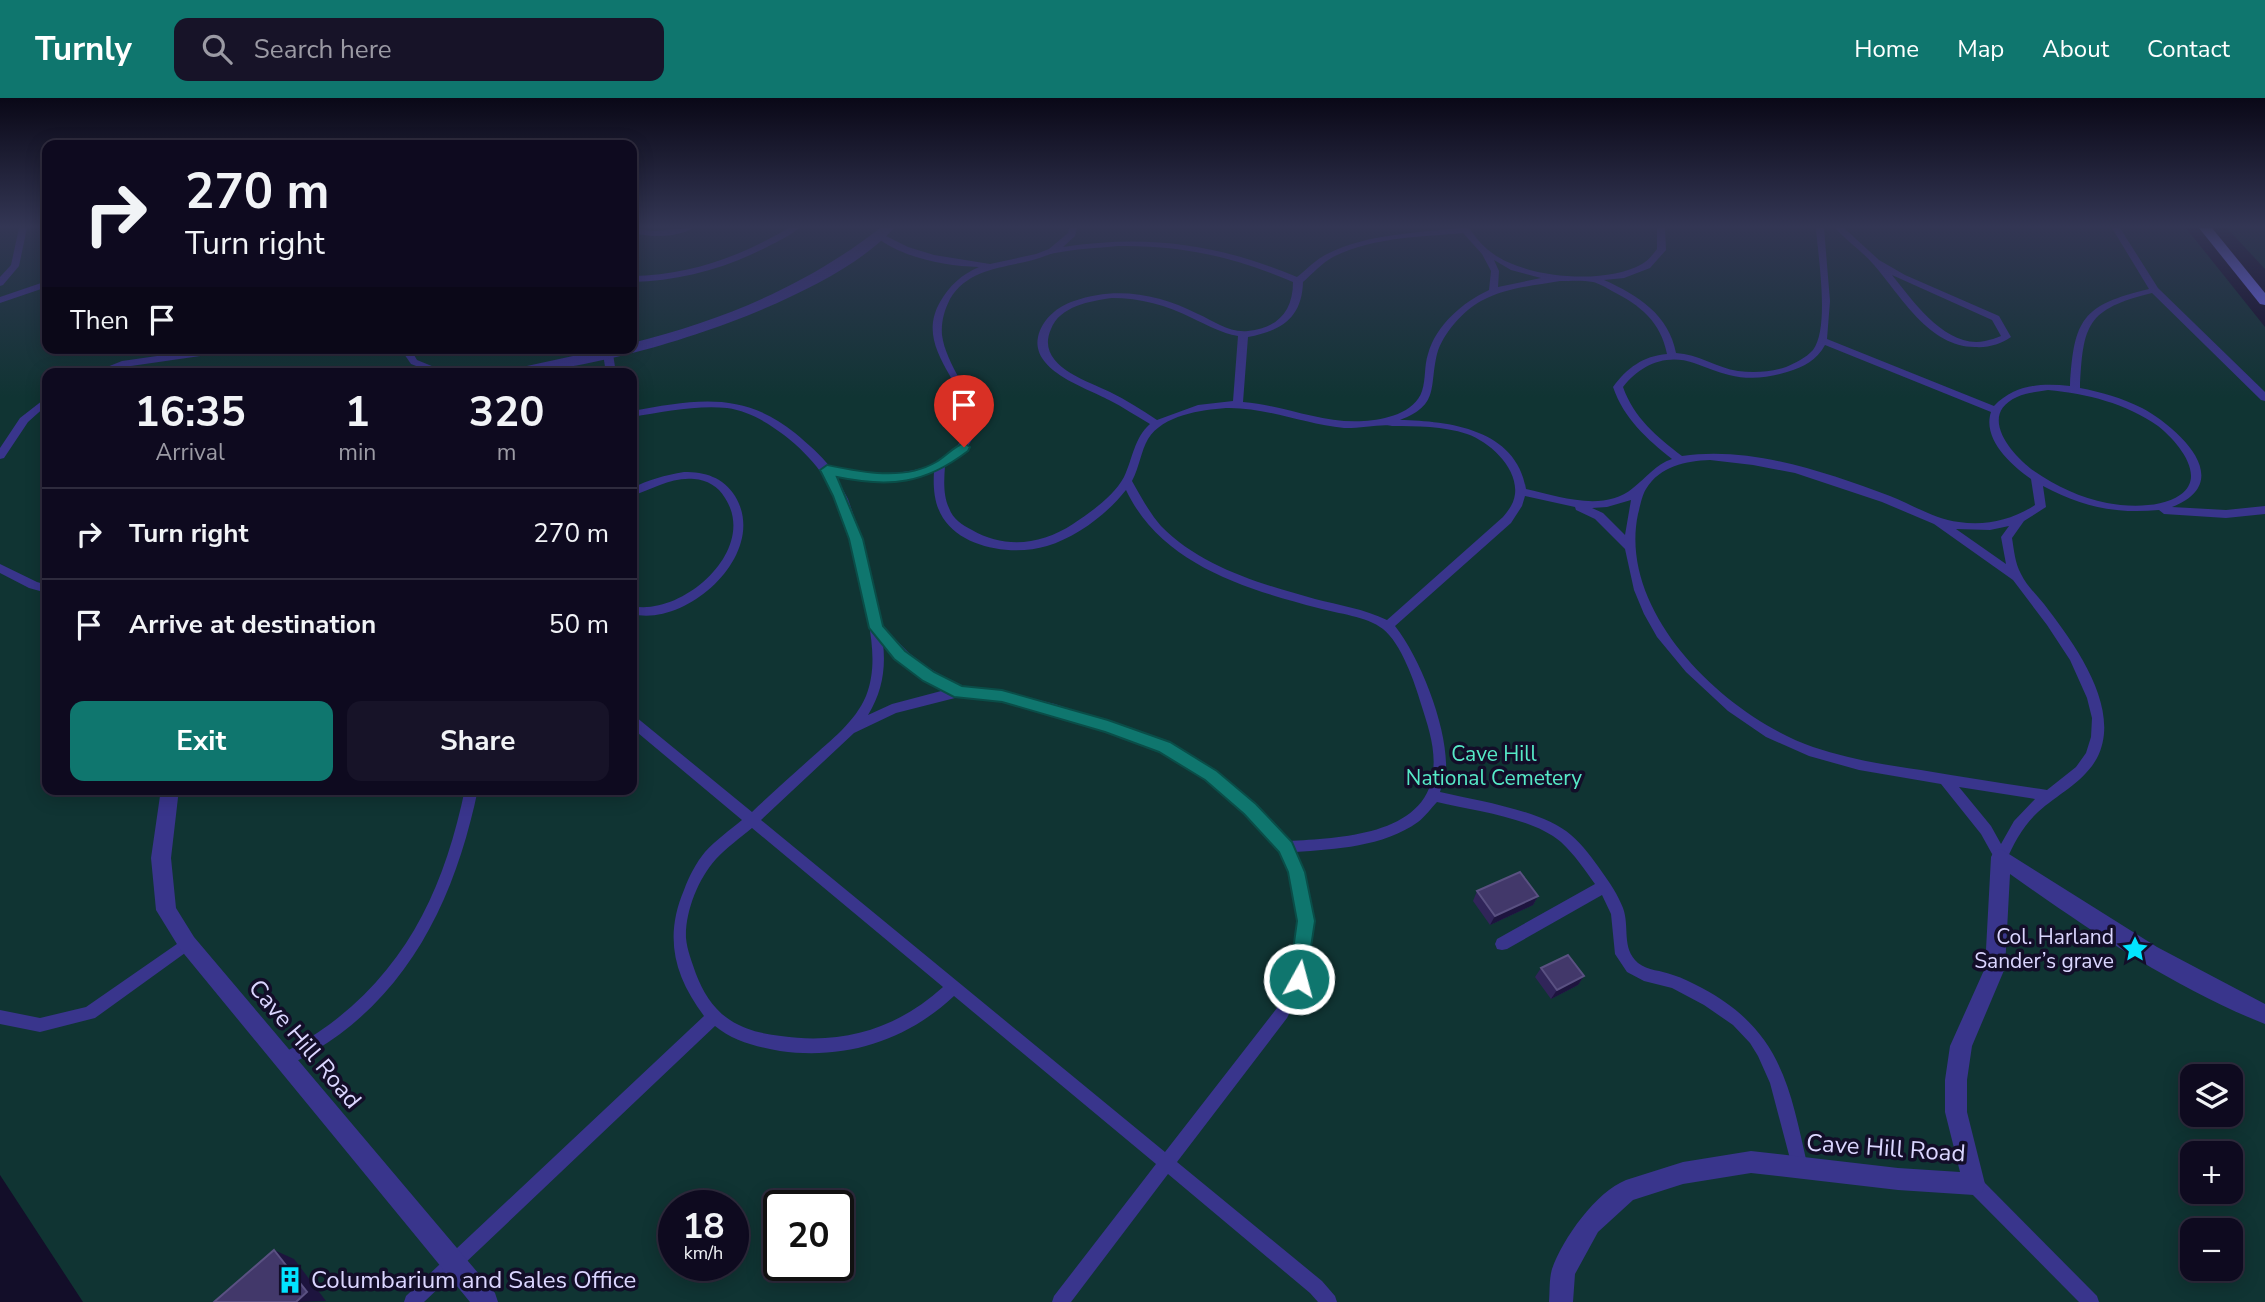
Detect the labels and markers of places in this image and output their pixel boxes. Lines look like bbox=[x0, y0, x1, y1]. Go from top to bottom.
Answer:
pin bbox=[934, 375, 994, 447]
place label: Col. Harland Sander’s grave bbox=[1974, 923, 2114, 975]
place icon: Col. Harland Sander’s grave bbox=[2120, 934, 2150, 964]
place label: Columbarium and Sales Office bbox=[311, 1264, 636, 1296]
building icon: Columbarium and Sales Office bbox=[275, 1265, 305, 1295]

